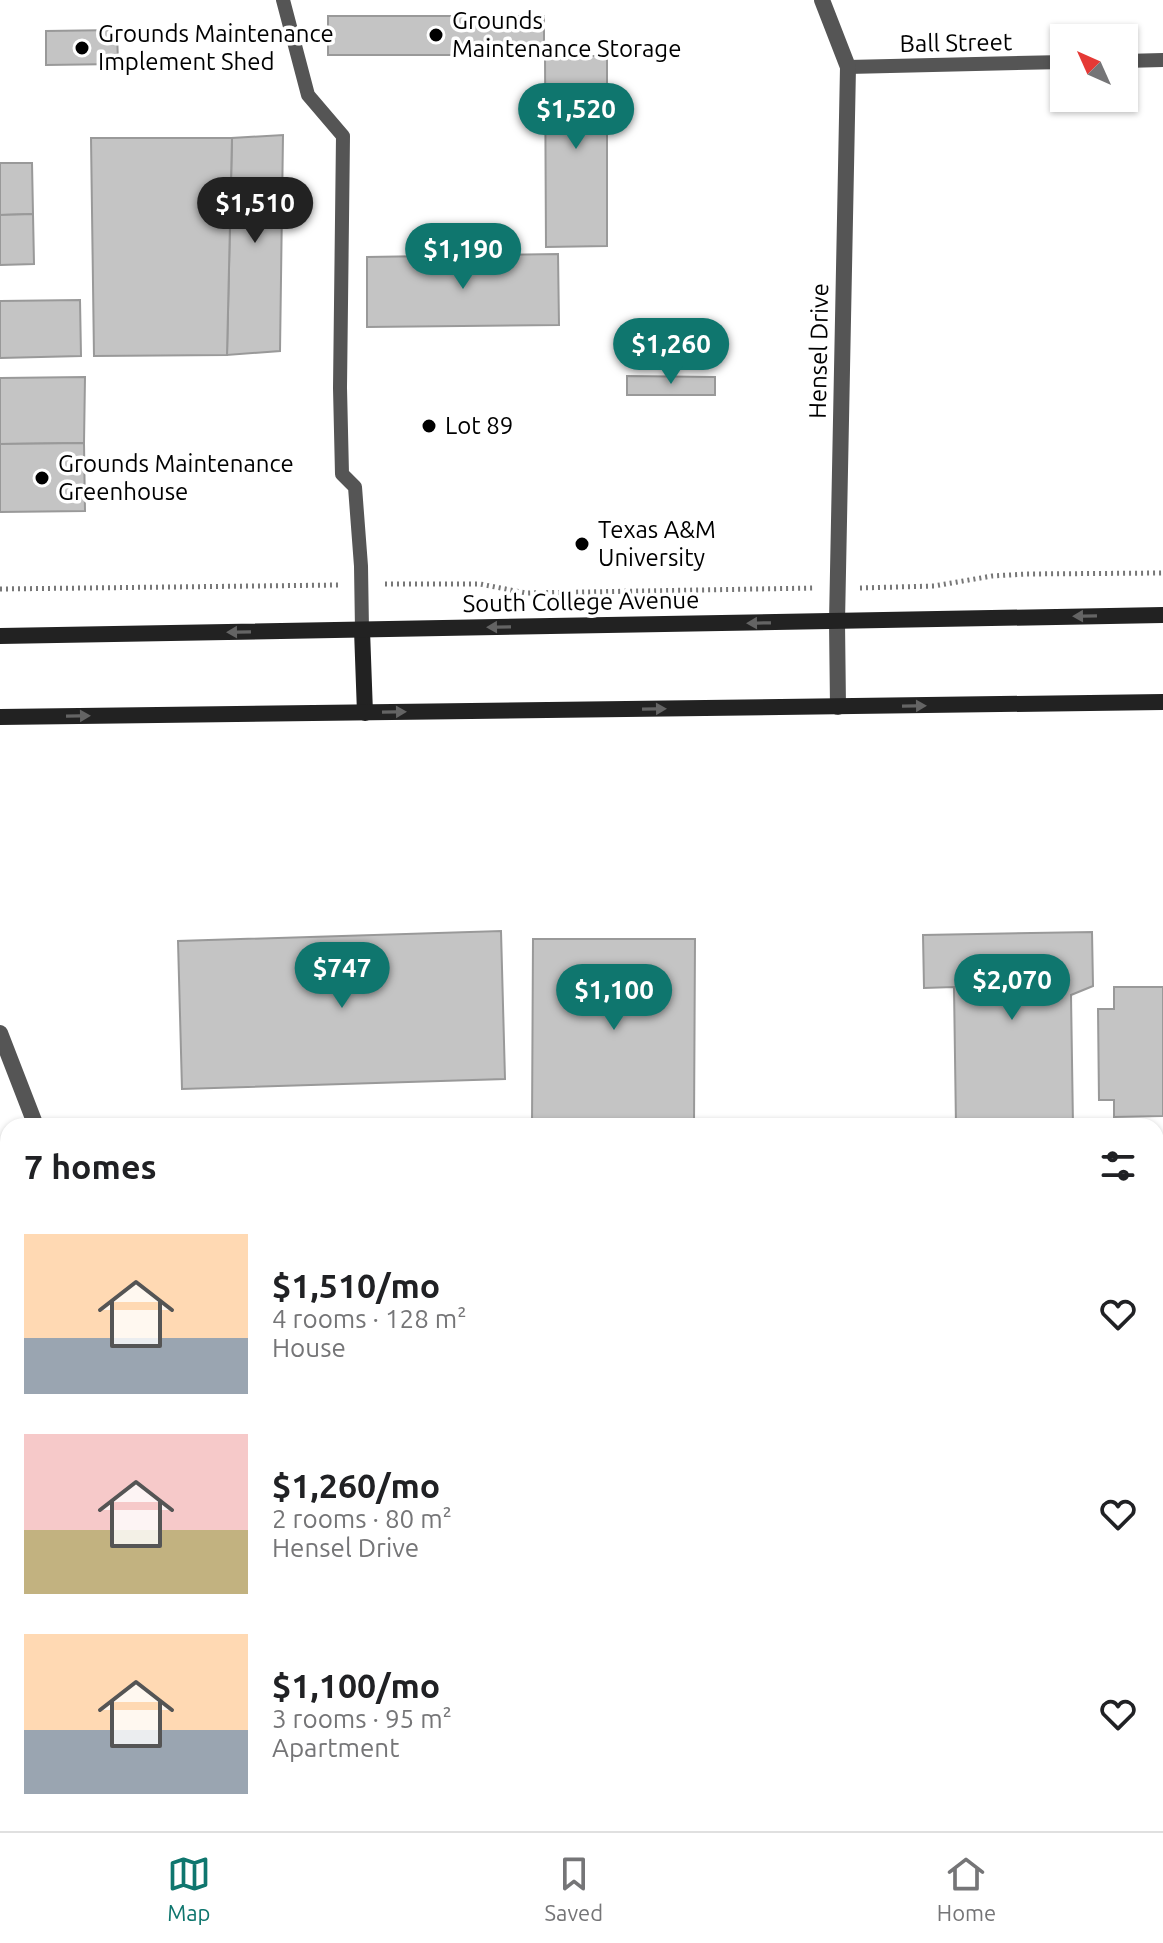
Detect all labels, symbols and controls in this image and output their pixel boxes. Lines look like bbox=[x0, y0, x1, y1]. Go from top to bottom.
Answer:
place label: Grounds Maintenance Storage bbox=[452, 7, 681, 62]
place label: Grounds Maintenance Implement Shed bbox=[98, 20, 334, 75]
north arrow bbox=[1050, 24, 1138, 112]
map controls bbox=[1050, 24, 1138, 112]
marker: Grounds Maintenance Storage bbox=[427, 26, 445, 44]
street label: Ball Street bbox=[899, 28, 1013, 57]
marker: Grounds Maintenance Implement Shed bbox=[73, 39, 91, 57]
pin: $1,520 bbox=[511, 83, 641, 151]
text: $1,520 bbox=[536, 94, 616, 123]
pin: $1,510 bbox=[190, 177, 320, 245]
text: $1,510 bbox=[215, 188, 295, 217]
pin: $1,190 bbox=[398, 223, 528, 291]
text: $1,190 bbox=[423, 234, 503, 263]
street label: Hensel Drive bbox=[804, 283, 833, 419]
pin: $1,260 bbox=[606, 318, 736, 386]
text: $1,260 bbox=[631, 329, 711, 358]
place label: Lot 89 bbox=[445, 412, 513, 439]
marker: Lot 89 bbox=[420, 417, 438, 435]
place label: Grounds Maintenance Greenhouse bbox=[58, 450, 294, 505]
marker: Grounds Maintenance Greenhouse bbox=[33, 469, 51, 487]
place label: Texas A&M University bbox=[598, 516, 716, 571]
marker: Texas A&M University bbox=[573, 535, 591, 553]
street label: South College Avenue bbox=[462, 586, 700, 617]
one-way arrow bbox=[1072, 610, 1097, 623]
one-way arrow bbox=[746, 617, 771, 629]
one-way arrow bbox=[486, 621, 511, 634]
one-way arrow bbox=[226, 626, 251, 638]
one-way arrow bbox=[902, 700, 927, 712]
one-way arrow bbox=[642, 703, 667, 716]
one-way arrow bbox=[382, 706, 407, 719]
one-way arrow bbox=[66, 710, 91, 723]
pin: $747 bbox=[295, 942, 389, 1010]
text: $747 bbox=[313, 953, 371, 982]
pin: $2,070 bbox=[947, 954, 1077, 1022]
pin: $1,100 bbox=[549, 964, 679, 1032]
text: $2,070 bbox=[972, 965, 1052, 994]
text: $1,100 bbox=[574, 975, 654, 1004]
icon: filters bbox=[1096, 1144, 1140, 1188]
text: 7 homes bbox=[24, 1147, 157, 1185]
icon: home bbox=[88, 1266, 184, 1362]
text: $1,510/mo bbox=[272, 1266, 440, 1304]
icon: heart bbox=[1096, 1292, 1140, 1336]
text: 4 rooms · 128 m² bbox=[272, 1304, 467, 1333]
text: House bbox=[272, 1333, 346, 1362]
icon: home bbox=[88, 1466, 184, 1562]
text: $1,260/mo bbox=[272, 1466, 440, 1504]
icon: heart bbox=[1096, 1492, 1140, 1536]
text: 2 rooms · 80 m² bbox=[272, 1504, 452, 1533]
text: Hensel Drive bbox=[272, 1533, 419, 1562]
icon: home bbox=[88, 1666, 184, 1762]
text: $1,100/mo bbox=[272, 1666, 440, 1704]
icon: heart bbox=[1096, 1692, 1140, 1736]
text: 3 rooms · 95 m² bbox=[272, 1704, 452, 1733]
text: Apartment bbox=[272, 1733, 399, 1762]
tab: Map bbox=[167, 1852, 211, 1925]
tab: Saved bbox=[545, 1852, 603, 1925]
tab: Home bbox=[937, 1852, 996, 1925]

